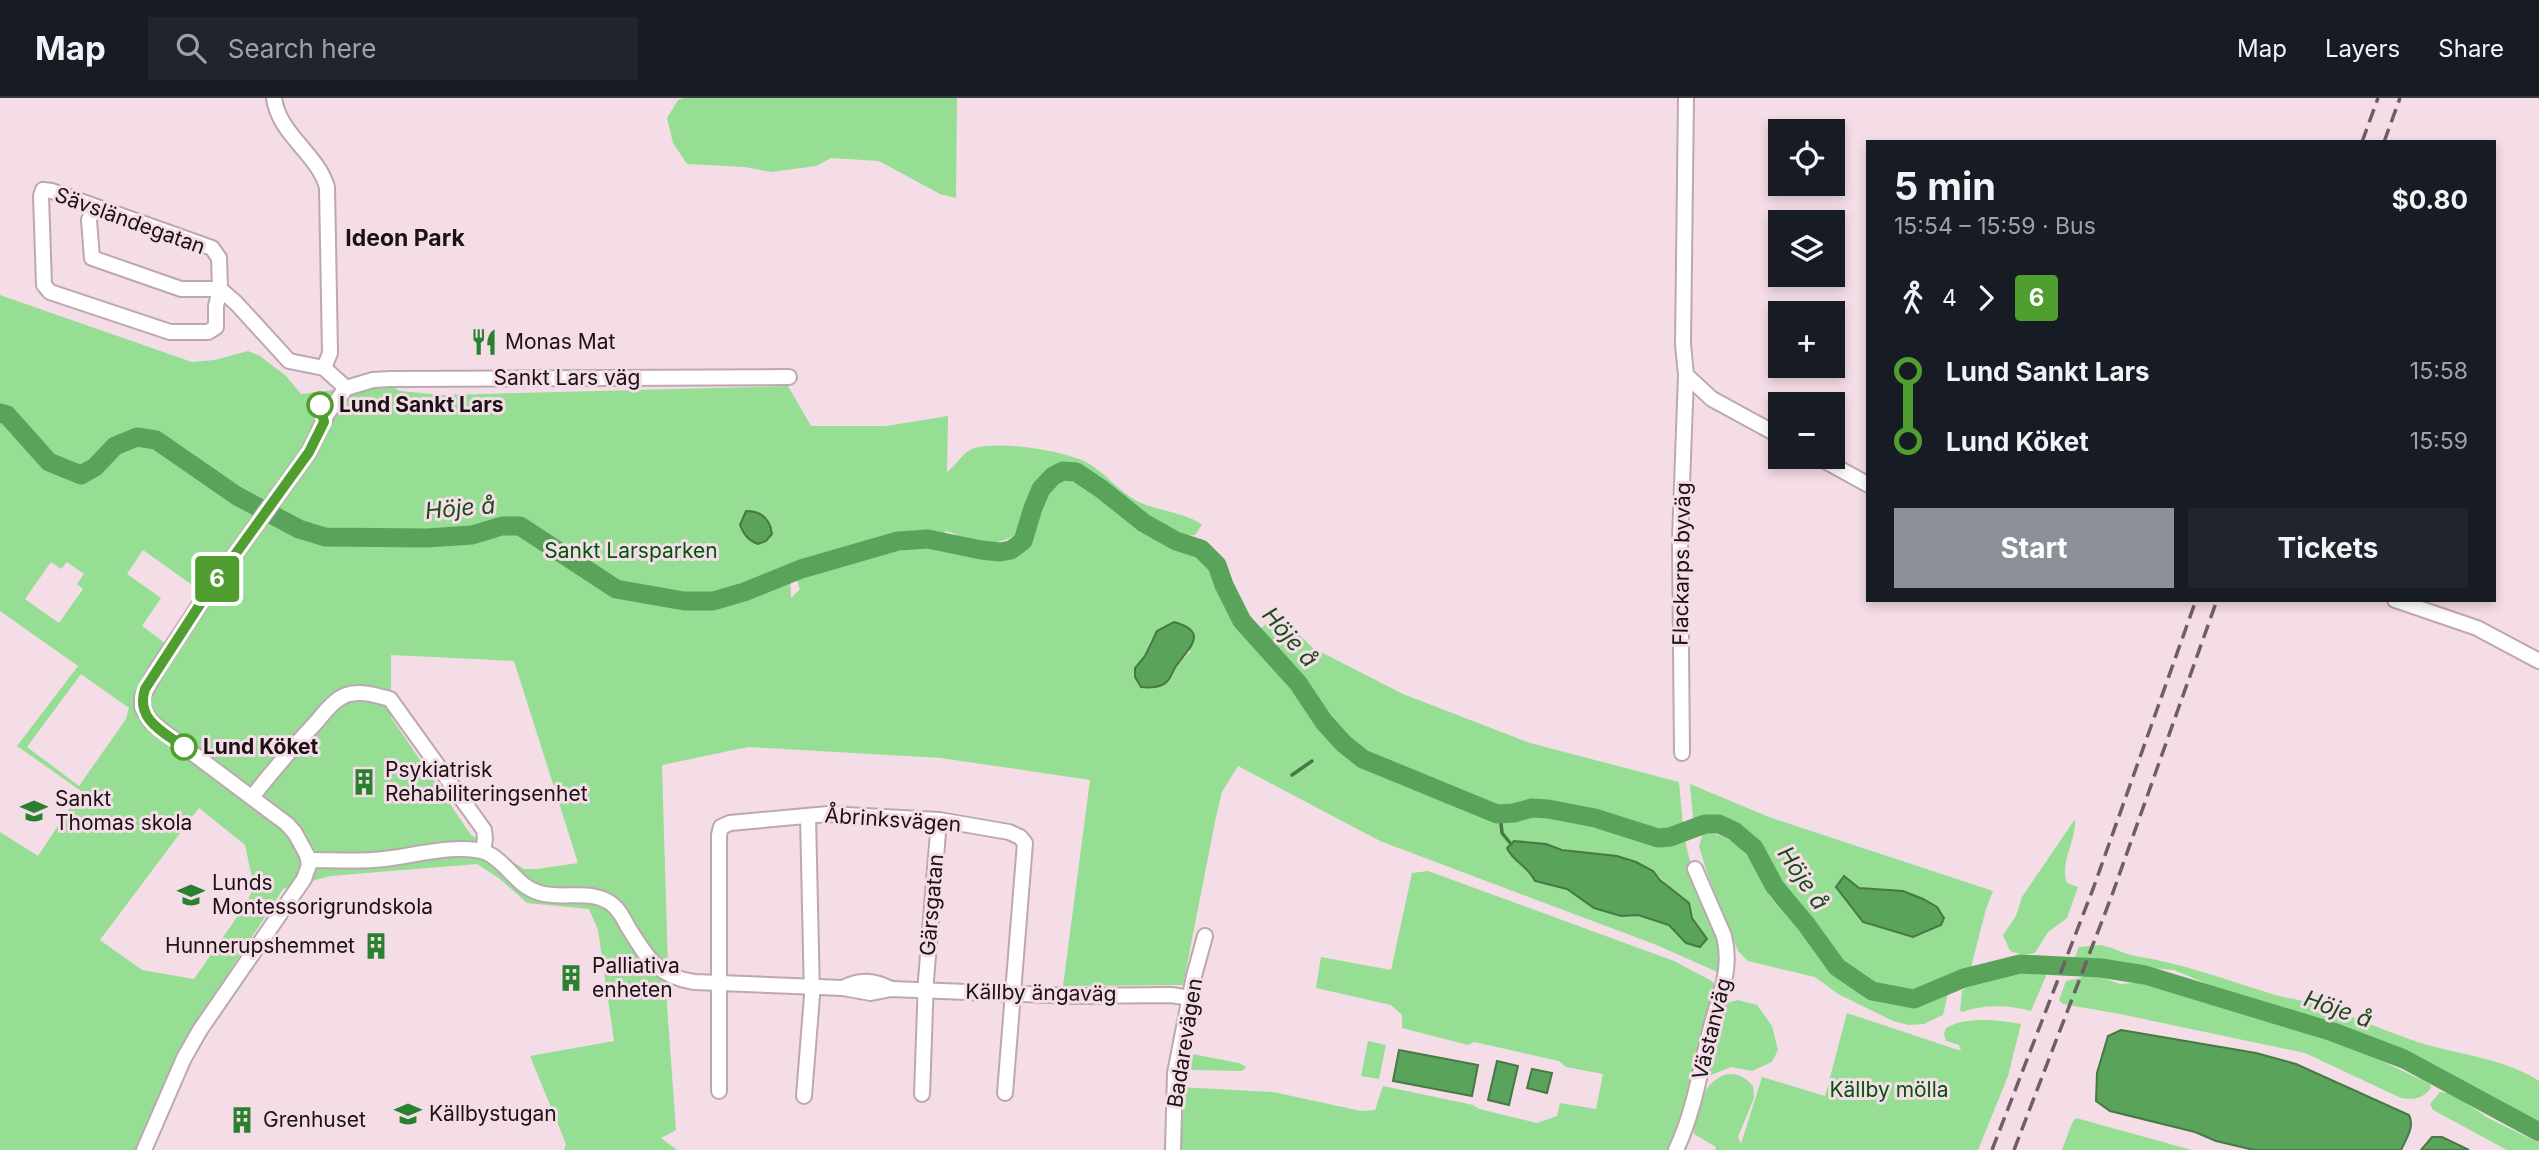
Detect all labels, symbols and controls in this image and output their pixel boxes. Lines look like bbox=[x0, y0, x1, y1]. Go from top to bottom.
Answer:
search box bbox=[148, 17, 638, 80]
text: Map bbox=[35, 28, 106, 68]
icon: search bbox=[172, 29, 210, 67]
text: Search here bbox=[228, 33, 376, 64]
text: Map bbox=[2237, 34, 2287, 63]
text: Layers bbox=[2325, 34, 2400, 63]
text: Share bbox=[2438, 34, 2504, 63]
map controls bbox=[1768, 119, 1845, 469]
button: locate bbox=[1768, 119, 1845, 196]
text: 5 min bbox=[1894, 163, 1996, 209]
street label: Sävsländegatan bbox=[52, 182, 209, 259]
text: $0.80 bbox=[2392, 184, 2468, 215]
button: layers bbox=[1768, 210, 1845, 287]
text: 15:54 – 15:59 · Bus bbox=[1894, 212, 2096, 240]
district label: Ideon Park bbox=[345, 224, 465, 252]
icon: walk bbox=[1894, 279, 1932, 317]
icon: forward bbox=[1967, 279, 2005, 317]
text: 6 bbox=[2029, 283, 2044, 312]
text: 4 bbox=[1942, 284, 1957, 312]
button: + bbox=[1768, 301, 1845, 378]
restaurant icon: Monas Mat bbox=[469, 327, 499, 357]
place label: Monas Mat bbox=[505, 329, 616, 354]
text: Lund Sankt Lars bbox=[1946, 356, 2150, 387]
text: 15:58 bbox=[2410, 357, 2468, 385]
street label: Sankt Lars väg bbox=[494, 365, 640, 390]
marker: Lund Sankt Lars bbox=[307, 392, 333, 418]
place label: Lund Sankt Lars bbox=[339, 392, 503, 417]
button: − bbox=[1768, 392, 1845, 469]
text: Lund Köket bbox=[1946, 426, 2089, 457]
text: 15:59 bbox=[2410, 427, 2468, 455]
street label: Flackarps byväg bbox=[1668, 482, 1695, 646]
water label: Höje å bbox=[424, 491, 496, 525]
button: Start bbox=[1894, 508, 2174, 588]
button: Tickets bbox=[2188, 508, 2468, 588]
park label: Sankt Larsparken bbox=[544, 538, 718, 563]
line badge: 6 bbox=[194, 556, 240, 602]
text: 6 bbox=[209, 564, 225, 593]
water label: Höje å bbox=[1256, 601, 1324, 673]
marker: Lund Köket bbox=[171, 734, 197, 760]
place label: Lund Köket bbox=[203, 734, 319, 759]
place label: Psykiatrisk Rehabiliteringsenhet bbox=[385, 757, 588, 806]
building icon: Psykiatrisk Rehabiliteringsenhet bbox=[349, 767, 379, 797]
place label: Sankt Thomas skola bbox=[55, 786, 192, 835]
school or university icon: Sankt Thomas skola bbox=[19, 796, 49, 826]
street label: Åbrinksvägen bbox=[824, 800, 962, 837]
water label: Höje å bbox=[1772, 841, 1834, 915]
street label: Gärsgatan bbox=[915, 853, 948, 957]
place label: Lunds Montessorigrundskola bbox=[212, 870, 433, 919]
school or university icon: Lunds Montessorigrundskola bbox=[176, 880, 206, 910]
building icon: Hunnerupshemmet bbox=[361, 931, 391, 961]
place label: Hunnerupshemmet bbox=[165, 933, 355, 958]
place label: Palliativa enheten bbox=[592, 953, 680, 1002]
building icon: Palliativa enheten bbox=[556, 963, 586, 993]
street label: Badarevägen bbox=[1162, 976, 1207, 1109]
street label: Västanväg bbox=[1687, 976, 1736, 1082]
street label: Källby ängaväg bbox=[965, 979, 1117, 1006]
water label: Höje å bbox=[2300, 984, 2376, 1034]
park label: Källby mölla bbox=[1829, 1077, 1949, 1102]
school or university icon: Källbystugan bbox=[393, 1099, 423, 1129]
place label: Källbystugan bbox=[429, 1101, 557, 1126]
building icon: Grenhuset bbox=[227, 1105, 257, 1135]
place label: Grenhuset bbox=[263, 1107, 366, 1132]

